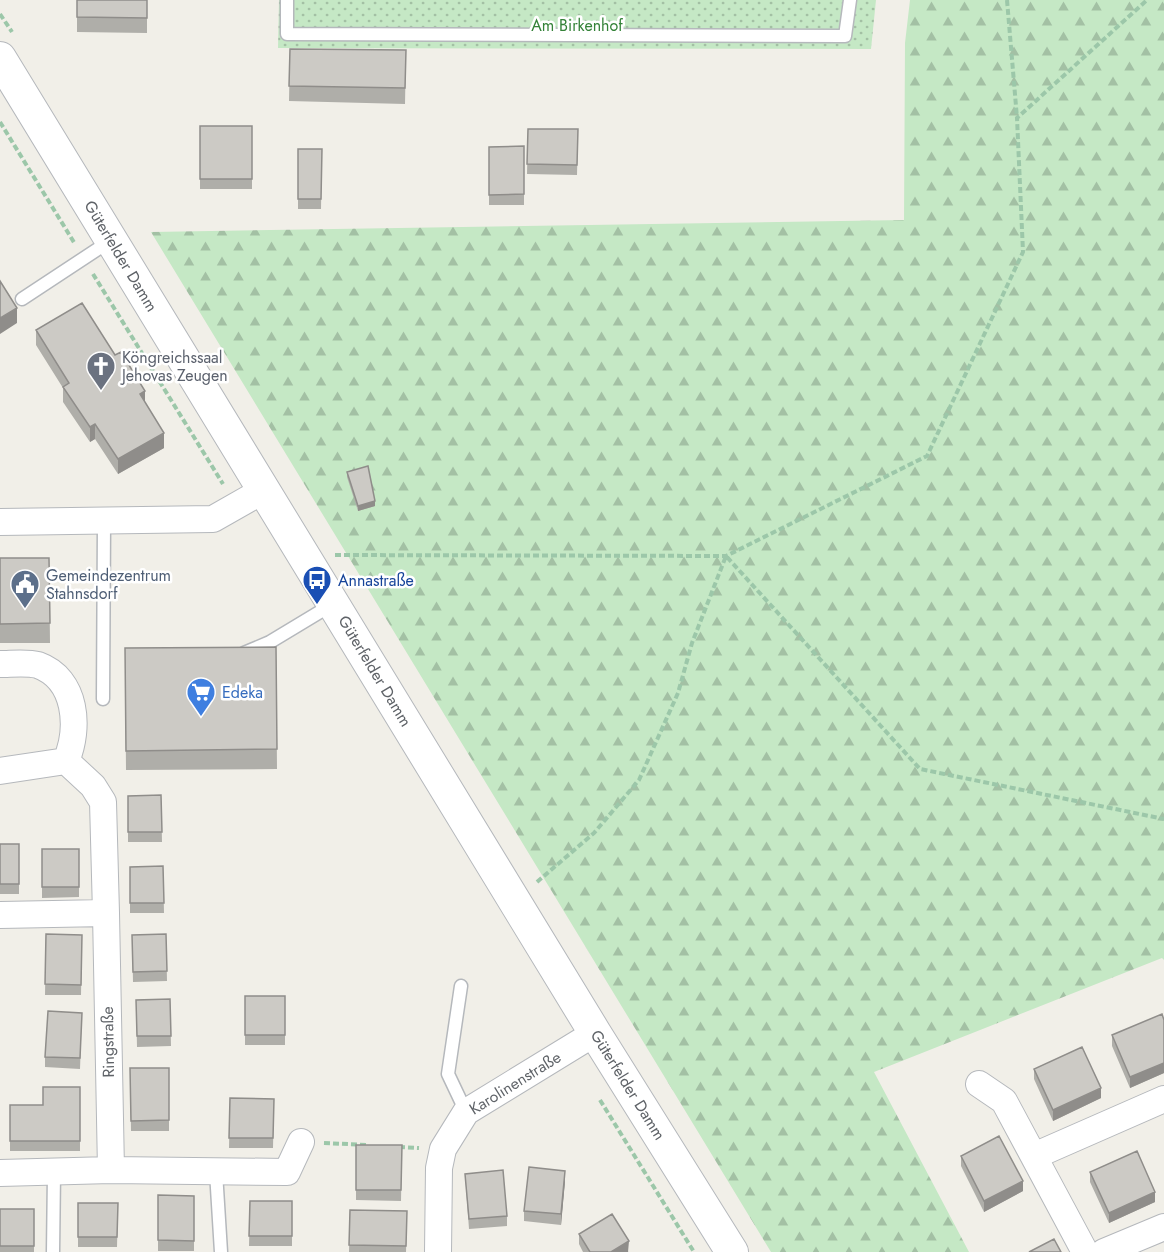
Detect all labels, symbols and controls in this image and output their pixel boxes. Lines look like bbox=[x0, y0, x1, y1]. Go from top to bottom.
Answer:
park label: Am Birkenhof bbox=[531, 14, 623, 37]
street label: Güterfelder Damm bbox=[79, 196, 163, 316]
place label: Köngreichssaal Jehovas Zeugen bbox=[120, 346, 228, 387]
church icon: Köngreichssaal Jehovas Zeugen bbox=[85, 350, 117, 392]
place label: Gemeindezentrum Stahnsdorf bbox=[46, 564, 171, 605]
bus stop icon: Annastraße bbox=[301, 564, 333, 606]
public building icon: Gemeindezentrum Stahnsdorf bbox=[9, 568, 41, 610]
place label: Annastraße bbox=[338, 569, 414, 592]
street label: Güterfelder Damm bbox=[333, 611, 417, 731]
supermarket icon: Edeka bbox=[185, 676, 217, 718]
place label: Edeka bbox=[222, 681, 263, 704]
street label: Ringstraße bbox=[96, 1006, 120, 1078]
street label: Güterfelder Damm bbox=[585, 1025, 671, 1145]
street label: Karolinenstraße bbox=[465, 1046, 565, 1120]

